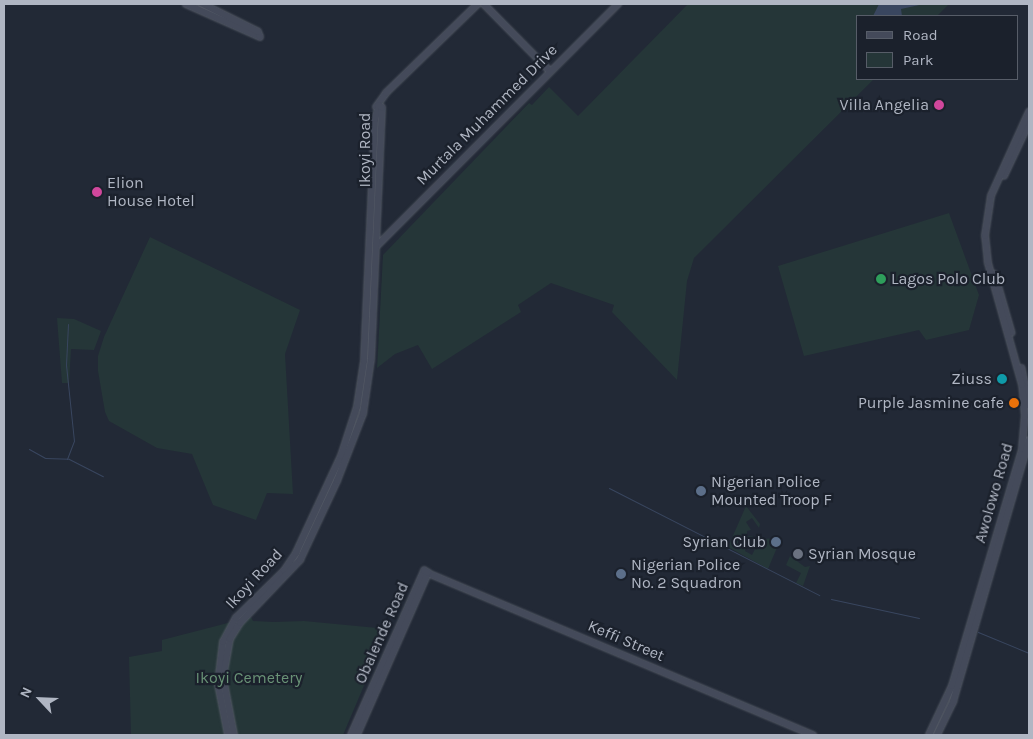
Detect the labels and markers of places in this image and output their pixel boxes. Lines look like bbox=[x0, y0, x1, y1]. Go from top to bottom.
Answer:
place label: Villa Angelia bbox=[840, 95, 929, 115]
marker: Villa Angelia bbox=[933, 99, 945, 111]
place label: Elion House Hotel bbox=[107, 173, 195, 211]
marker: Elion House Hotel bbox=[91, 186, 103, 198]
place label: Lagos Polo Club bbox=[891, 269, 1005, 289]
marker: Lagos Polo Club bbox=[875, 273, 887, 285]
place label: Ziuss bbox=[951, 369, 992, 389]
marker: Ziuss bbox=[996, 373, 1008, 385]
place label: Purple Jasmine cafe bbox=[858, 393, 1004, 413]
marker: Purple Jasmine cafe bbox=[1008, 397, 1020, 409]
place label: Nigerian Police Mounted Troop F bbox=[711, 472, 832, 510]
marker: Nigerian Police Mounted Troop F bbox=[695, 485, 707, 497]
place label: Syrian Club bbox=[683, 532, 766, 552]
marker: Syrian Club bbox=[770, 536, 782, 548]
place label: Syrian Mosque bbox=[808, 544, 916, 564]
marker: Syrian Mosque bbox=[792, 548, 804, 560]
place label: Nigerian Police No. 2 Squadron bbox=[631, 555, 742, 593]
marker: Nigerian Police No. 2 Squadron bbox=[615, 568, 627, 580]

